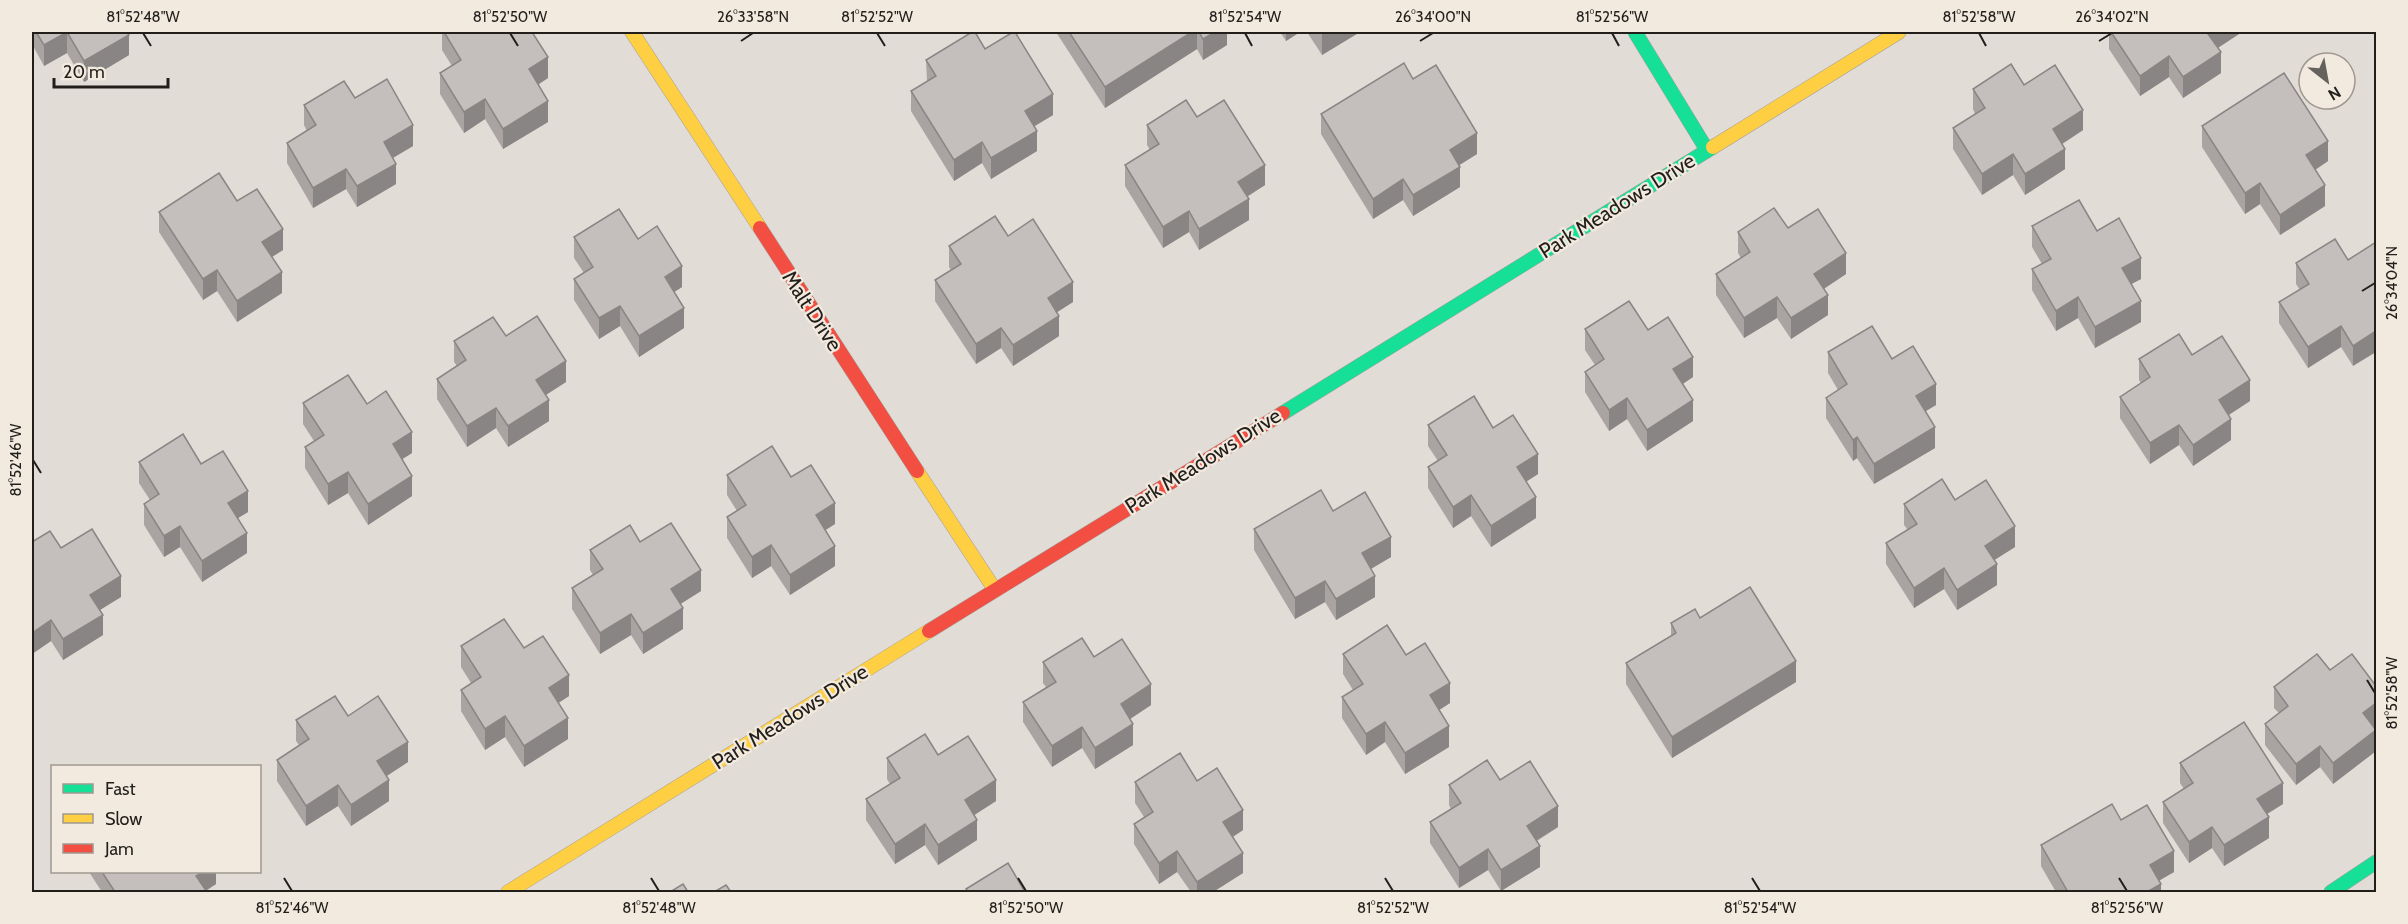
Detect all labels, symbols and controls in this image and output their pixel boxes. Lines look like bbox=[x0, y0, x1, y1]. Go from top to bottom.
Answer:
text: 81°52'48"W bbox=[106, 8, 181, 26]
text: 81°52'50"W bbox=[473, 8, 548, 26]
text: 26°33'58"N bbox=[717, 8, 789, 26]
text: 81°52'52"W bbox=[841, 8, 914, 26]
text: 81°52'54"W bbox=[1209, 8, 1282, 26]
text: 26°34'00"N bbox=[1395, 8, 1471, 26]
text: 81°52'56"W bbox=[1576, 8, 1649, 26]
text: 81°52'58"W bbox=[1942, 8, 2016, 26]
text: 26°34'02"N bbox=[2075, 8, 2149, 26]
scale bar bbox=[54, 51, 168, 89]
north arrow bbox=[2297, 51, 2357, 111]
text: 20 m bbox=[63, 61, 105, 83]
text: N bbox=[2325, 82, 2344, 104]
street label: Park Meadows Drive bbox=[1534, 147, 1699, 264]
text: 26°34'04"N bbox=[2383, 246, 2401, 320]
street label: Malt Drive bbox=[777, 266, 848, 356]
street label: Park Meadows Drive bbox=[1120, 402, 1285, 519]
text: 81°52'46"W bbox=[7, 423, 25, 496]
text: 81°52'58"W bbox=[2383, 656, 2401, 730]
street label: Park Meadows Drive bbox=[707, 658, 872, 775]
legend bbox=[51, 765, 261, 873]
text: Fast bbox=[105, 778, 136, 800]
text: Slow bbox=[105, 808, 142, 830]
text: Jam bbox=[104, 838, 134, 860]
text: 81°52'46"W bbox=[256, 899, 329, 917]
text: 81°52'48"W bbox=[622, 899, 697, 917]
text: 81°52'50"W bbox=[989, 899, 1064, 917]
text: 81°52'52"W bbox=[1357, 899, 1430, 917]
text: 81°52'54"W bbox=[1724, 899, 1797, 917]
text: 81°52'56"W bbox=[2091, 899, 2164, 917]

